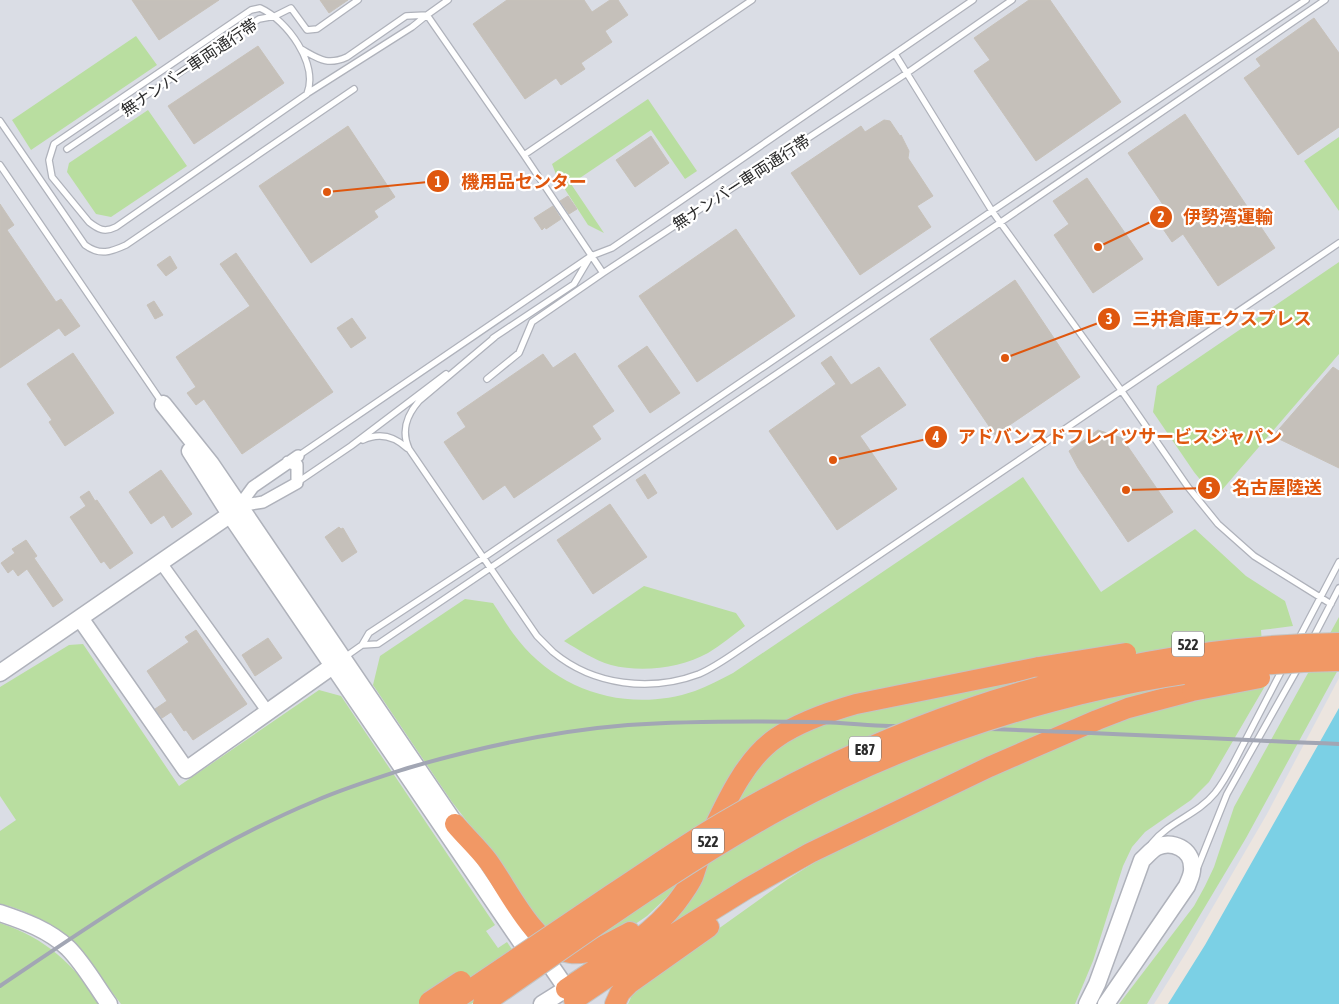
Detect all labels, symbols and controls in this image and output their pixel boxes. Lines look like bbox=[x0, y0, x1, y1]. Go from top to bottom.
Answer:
street label: 無ナンバー車両通行帯 bbox=[118, 15, 260, 119]
street label: 無ナンバー車両通行帯 bbox=[669, 131, 813, 233]
callout: 機用品センター bbox=[426, 165, 597, 198]
text: 機用品センター bbox=[461, 171, 587, 192]
text: 1 bbox=[434, 173, 442, 190]
callout: 伊勢湾運輸 bbox=[1148, 201, 1283, 234]
text: 伊勢湾運輸 bbox=[1183, 206, 1273, 227]
text: 2 bbox=[1157, 208, 1165, 225]
callout: 三井倉庫エクスプレス bbox=[1097, 302, 1322, 335]
text: 三井倉庫エクスプレス bbox=[1132, 308, 1312, 329]
text: 3 bbox=[1105, 310, 1113, 327]
callout: アドバンスドフレイツサービスジャパン bbox=[923, 420, 1292, 453]
text: アドバンスドフレイツサービスジャパン bbox=[958, 426, 1282, 447]
text: 4 bbox=[931, 428, 940, 445]
callout: 名古屋陸送 bbox=[1197, 472, 1332, 505]
text: 名古屋陸送 bbox=[1232, 477, 1322, 498]
text: 5 bbox=[1205, 479, 1213, 496]
road number: 522 bbox=[1172, 632, 1204, 656]
road number: E87 bbox=[849, 736, 881, 762]
road number: 522 bbox=[692, 828, 724, 854]

